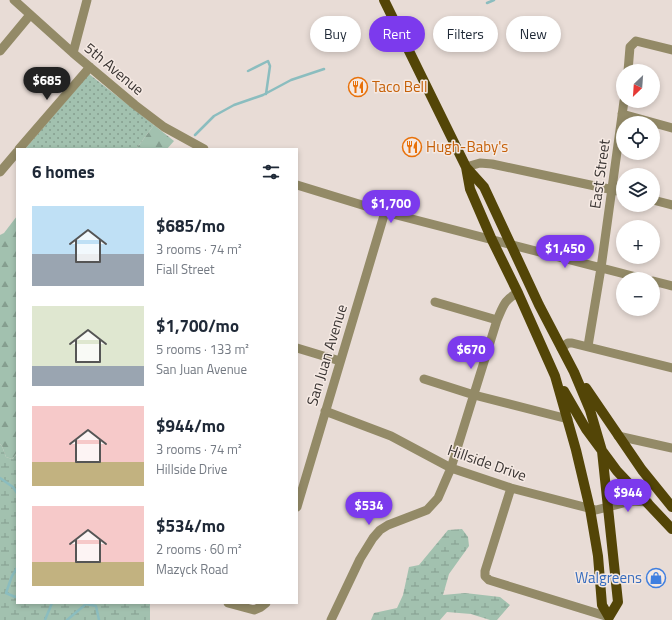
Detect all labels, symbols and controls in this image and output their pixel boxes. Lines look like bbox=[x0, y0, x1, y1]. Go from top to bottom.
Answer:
chip: Buy bbox=[310, 16, 361, 52]
chip: Rent bbox=[369, 16, 425, 52]
chip: Filters bbox=[433, 16, 498, 52]
chip: New bbox=[506, 16, 561, 52]
street label: 5th Avenue bbox=[79, 37, 149, 101]
north arrow bbox=[616, 64, 660, 108]
map controls bbox=[616, 64, 660, 316]
pin: $685 bbox=[23, 67, 71, 101]
text: $685 bbox=[32, 70, 62, 90]
place label: Taco Bell bbox=[372, 75, 428, 98]
restaurant icon: Taco Bell bbox=[347, 76, 369, 98]
button: locate bbox=[616, 116, 660, 160]
place label: Hugh-Baby's bbox=[426, 135, 508, 158]
restaurant icon: Hugh-Baby's bbox=[401, 136, 423, 158]
street label: East Street bbox=[583, 137, 616, 210]
text: 6 homes bbox=[32, 159, 95, 185]
icon: filters bbox=[260, 161, 282, 183]
button: layers bbox=[616, 168, 660, 212]
pin: $1,700 bbox=[358, 190, 424, 224]
text: $1,700 bbox=[371, 193, 411, 213]
text: $685/mo bbox=[156, 213, 225, 239]
button: + bbox=[616, 220, 660, 264]
icon: home bbox=[64, 222, 112, 270]
pin: $1,450 bbox=[532, 235, 598, 269]
text: $1,450 bbox=[545, 238, 585, 258]
text: 3 rooms · 74 m² bbox=[156, 239, 242, 259]
text: Fiall Street bbox=[156, 259, 215, 279]
button: − bbox=[616, 272, 660, 316]
street label: San Juan Avenue bbox=[300, 301, 353, 408]
text: $1,700/mo bbox=[156, 313, 239, 339]
icon: home bbox=[64, 322, 112, 370]
pin: $670 bbox=[447, 336, 495, 370]
text: 5 rooms · 133 m² bbox=[156, 339, 249, 359]
text: $670 bbox=[456, 339, 486, 359]
text: San Juan Avenue bbox=[156, 359, 247, 379]
text: $944/mo bbox=[156, 413, 225, 439]
icon: home bbox=[64, 422, 112, 470]
street label: Hillside Drive bbox=[445, 438, 530, 487]
text: 3 rooms · 74 m² bbox=[156, 439, 242, 459]
text: Hillside Drive bbox=[156, 459, 227, 479]
pin: $944 bbox=[604, 479, 652, 513]
text: $944 bbox=[613, 482, 643, 502]
pin: $534 bbox=[345, 492, 393, 526]
text: $534 bbox=[354, 495, 384, 515]
text: $534/mo bbox=[156, 513, 225, 539]
icon: home bbox=[64, 522, 112, 570]
text: 2 rooms · 60 m² bbox=[156, 539, 242, 559]
text: Mazyck Road bbox=[156, 559, 228, 579]
place label: Walgreens bbox=[575, 566, 642, 589]
shop icon: Walgreens bbox=[645, 567, 667, 589]

